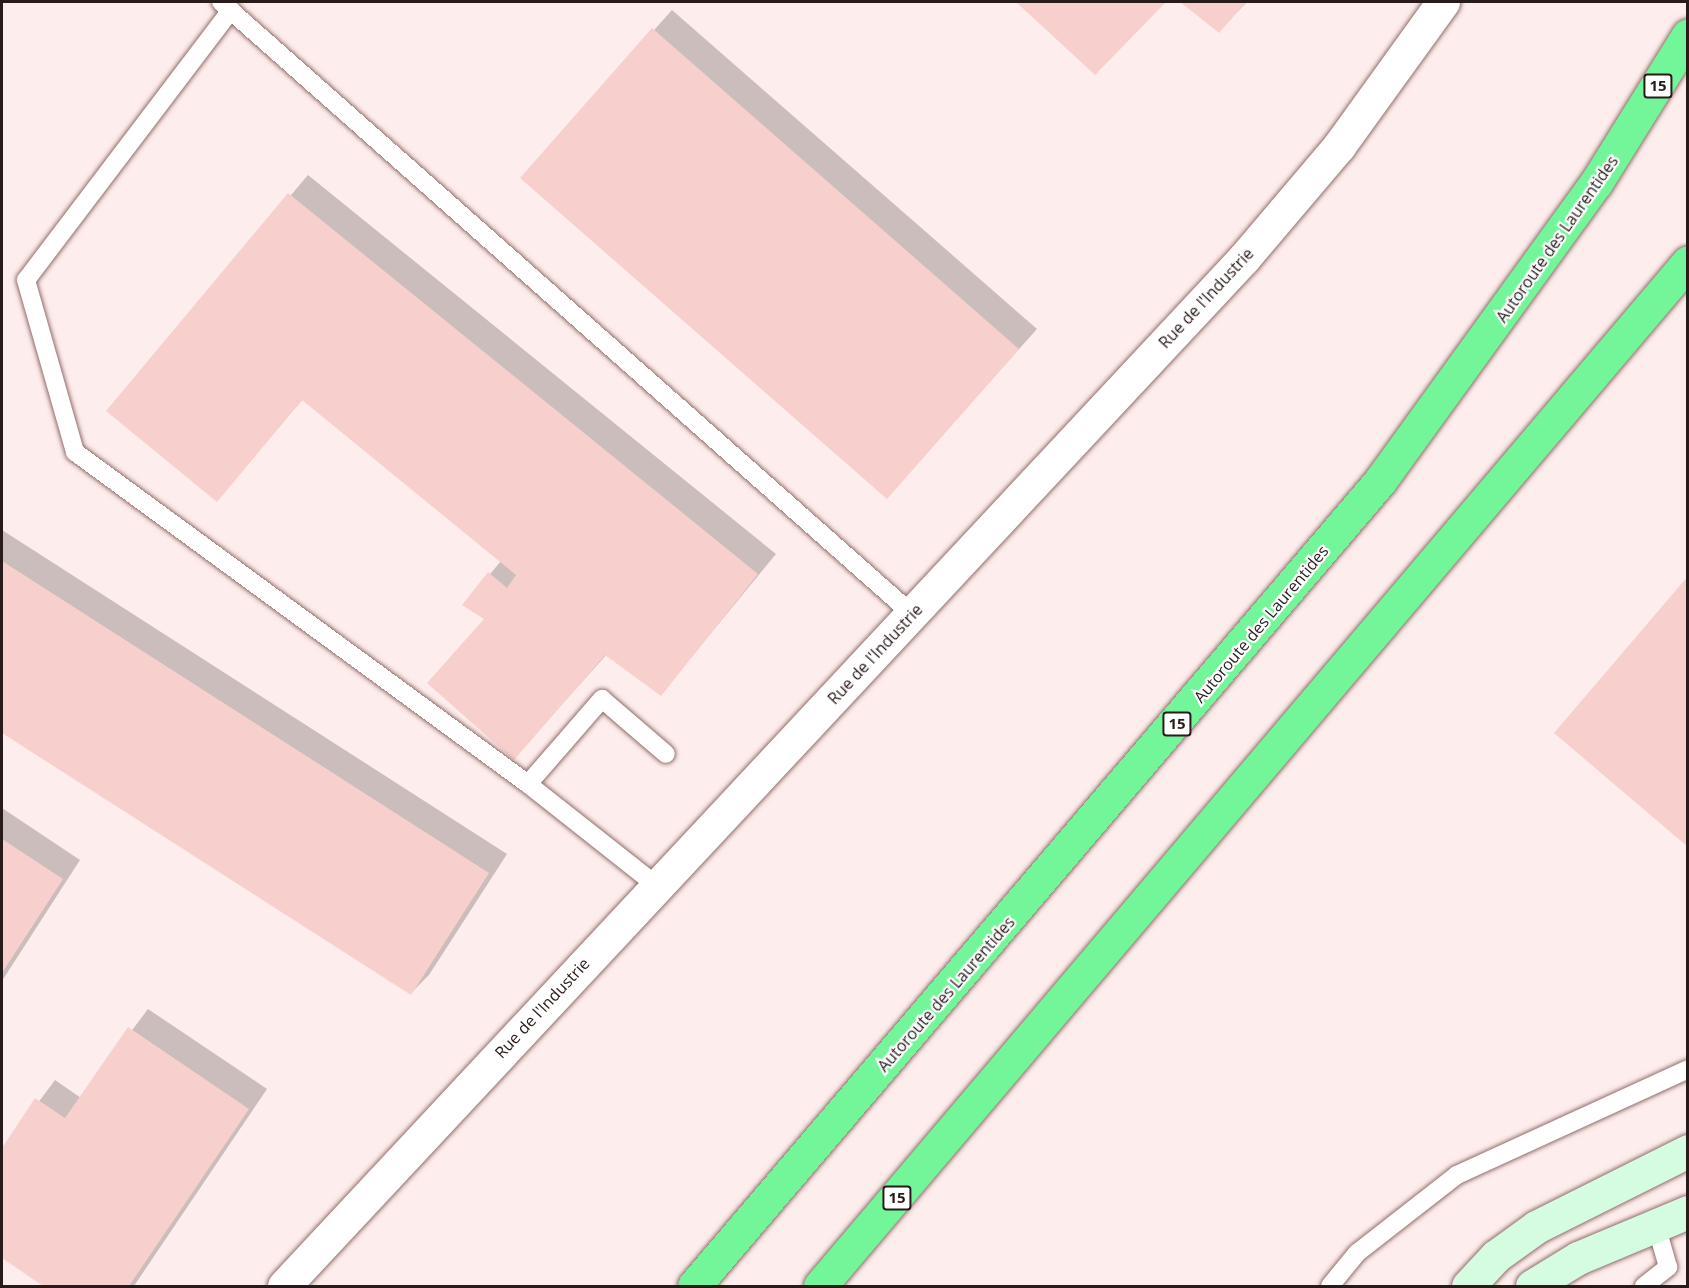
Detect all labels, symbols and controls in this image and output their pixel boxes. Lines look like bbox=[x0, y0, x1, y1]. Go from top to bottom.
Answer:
road number: 15 bbox=[1643, 74, 1673, 98]
street label: Autoroute des Laurentides bbox=[1492, 152, 1622, 326]
street label: Rue de l'Industrie bbox=[1155, 244, 1257, 352]
street label: Autoroute des Laurentides bbox=[1190, 542, 1332, 706]
street label: Rue de l'Industrie bbox=[824, 600, 926, 708]
road number: 15 bbox=[1162, 712, 1192, 736]
street label: Autoroute des Laurentides bbox=[873, 913, 1019, 1075]
street label: Rue de l'Industrie bbox=[491, 954, 593, 1062]
road number: 15 bbox=[882, 1186, 912, 1210]

